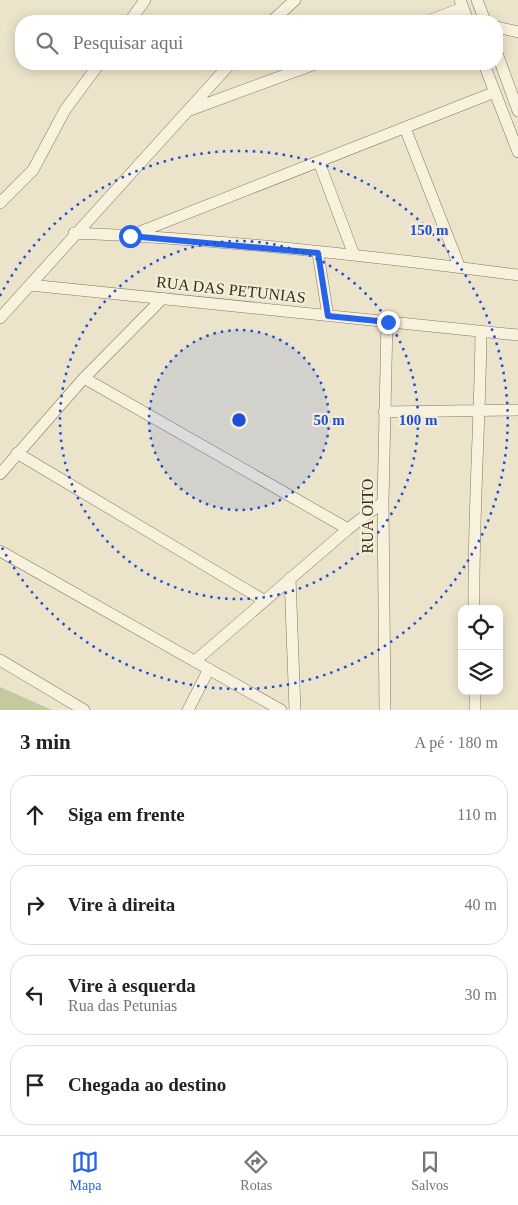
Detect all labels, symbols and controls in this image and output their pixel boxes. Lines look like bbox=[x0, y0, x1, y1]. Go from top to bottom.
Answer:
search box bbox=[15, 15, 503, 70]
icon: search bbox=[33, 29, 61, 57]
text: Pesquisar aqui bbox=[73, 32, 183, 53]
text: 150 m bbox=[410, 222, 449, 238]
route start bbox=[119, 225, 142, 248]
street label: RUA DAS PETUNIAS bbox=[155, 273, 307, 306]
route end bbox=[377, 311, 400, 334]
centre of rings bbox=[230, 411, 248, 429]
text: 50 m bbox=[313, 412, 345, 428]
text: 100 m bbox=[399, 412, 438, 428]
street label: RUA OITO bbox=[359, 479, 376, 553]
map controls bbox=[458, 605, 503, 695]
button: locate bbox=[458, 605, 503, 650]
button: layers bbox=[458, 650, 503, 695]
text: 3 min bbox=[20, 730, 71, 754]
text: A pé · 180 m bbox=[414, 734, 498, 751]
icon: ahead bbox=[21, 801, 49, 829]
text: Siga em frente bbox=[68, 804, 185, 825]
text: 110 m bbox=[457, 806, 497, 823]
icon: right bbox=[21, 891, 49, 919]
text: Vire à direita bbox=[68, 894, 175, 915]
text: 40 m bbox=[465, 896, 497, 913]
text: Vire à esquerda bbox=[68, 975, 196, 996]
icon: left bbox=[21, 981, 49, 1009]
text: 30 m bbox=[465, 986, 497, 1003]
text: Rua das Petunias bbox=[68, 997, 177, 1014]
icon: arrive bbox=[21, 1071, 49, 1099]
text: Chegada ao destino bbox=[68, 1074, 226, 1095]
tab: Mapa bbox=[69, 1148, 101, 1194]
tab: Rotas bbox=[240, 1148, 272, 1194]
tab: Salvos bbox=[411, 1148, 449, 1194]

